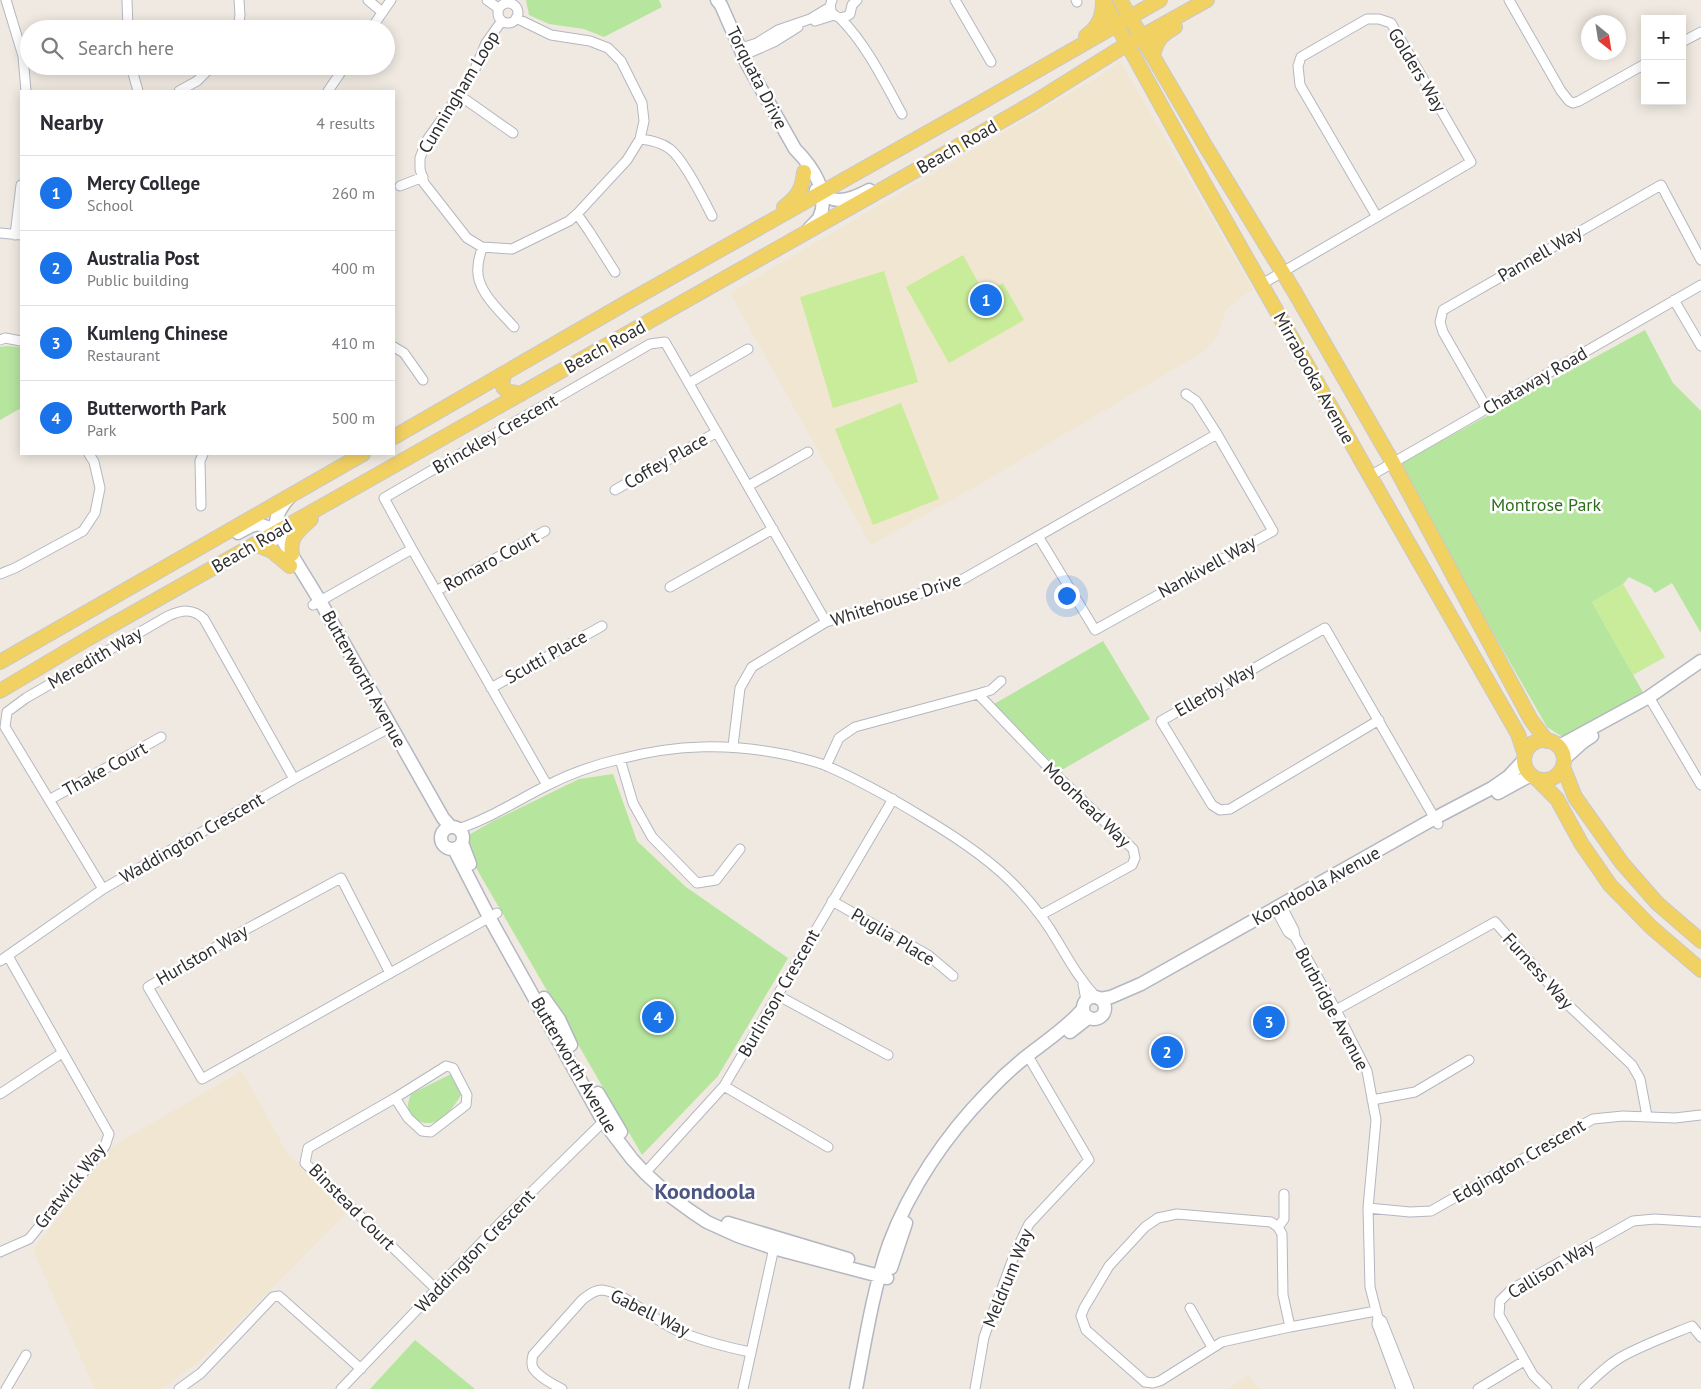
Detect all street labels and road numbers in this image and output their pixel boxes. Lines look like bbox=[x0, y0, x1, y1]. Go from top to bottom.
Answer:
street label: Torquata Drive bbox=[722, 23, 793, 133]
street label: Golders Way bbox=[1383, 23, 1452, 117]
street label: Cunningham Loop bbox=[413, 26, 504, 157]
street label: Beach Road bbox=[912, 114, 1001, 179]
street label: Pannell Way bbox=[1493, 220, 1587, 287]
street label: Mirrabooka Avenue bbox=[1269, 308, 1360, 448]
street label: Beach Road bbox=[560, 315, 649, 378]
street label: Chataway Road bbox=[1478, 341, 1591, 420]
street label: Brinckley Crescent bbox=[428, 389, 561, 479]
street label: Coffey Place bbox=[620, 427, 712, 494]
street label: Beach Road bbox=[207, 513, 296, 578]
street label: Romaro Court bbox=[439, 525, 542, 596]
street label: Nankivell Way bbox=[1154, 530, 1260, 603]
street label: Whitehouse Drive bbox=[828, 568, 964, 631]
street label: Butterworth Avenue bbox=[317, 606, 412, 751]
street label: Meredith Way bbox=[44, 621, 147, 694]
street label: Scutti Place bbox=[501, 625, 591, 689]
street label: Ellerby Way bbox=[1171, 657, 1259, 722]
street label: Thake Court bbox=[59, 736, 151, 801]
street label: Moorhead Way bbox=[1039, 757, 1136, 853]
street label: Waddington Crescent bbox=[116, 787, 268, 888]
street label: Koondoola Avenue bbox=[1248, 841, 1384, 930]
street label: Puglia Place bbox=[847, 903, 939, 971]
street label: Hurlston Way bbox=[152, 919, 252, 990]
street label: Burlinson Crescent bbox=[733, 925, 824, 1061]
street label: Furness Way bbox=[1498, 928, 1579, 1014]
street label: Burbridge Avenue bbox=[1290, 943, 1375, 1074]
street label: Butterworth Avenue bbox=[526, 993, 623, 1137]
street label: Edgington Crescent bbox=[1448, 1113, 1589, 1208]
street label: Gratwick Way bbox=[29, 1138, 111, 1233]
street label: Binstead Court bbox=[304, 1159, 400, 1255]
street label: Waddington Crescent bbox=[410, 1184, 539, 1317]
street label: Meldrum Way bbox=[977, 1224, 1038, 1331]
street label: Callison Way bbox=[1503, 1233, 1599, 1303]
street label: Gabell Way bbox=[607, 1284, 694, 1342]

